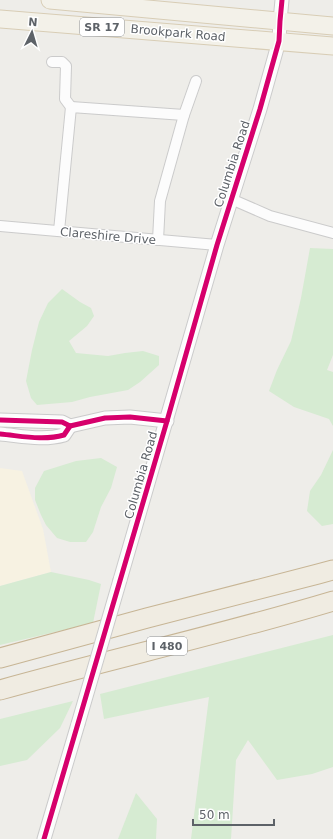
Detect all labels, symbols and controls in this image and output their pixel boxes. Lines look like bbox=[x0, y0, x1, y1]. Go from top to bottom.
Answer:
north arrow bbox=[12, 12, 52, 52]
text: N bbox=[28, 16, 38, 29]
road number: SR 17 bbox=[80, 18, 124, 36]
street label: Brookpark Road bbox=[130, 22, 226, 44]
street label: Columbia Road bbox=[211, 119, 253, 209]
street label: Clareshire Drive bbox=[59, 225, 157, 247]
street label: Columbia Road bbox=[122, 430, 160, 520]
road number: I 480 bbox=[147, 637, 187, 655]
scale bar bbox=[193, 801, 274, 827]
text: 50 m bbox=[199, 808, 230, 822]

